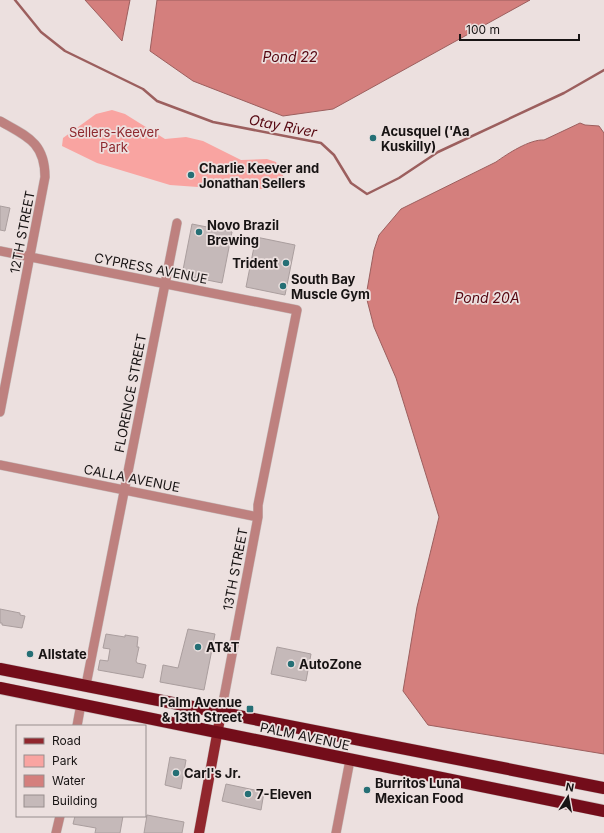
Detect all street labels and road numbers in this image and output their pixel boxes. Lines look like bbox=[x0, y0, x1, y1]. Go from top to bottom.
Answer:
street label: 12TH STREET bbox=[6, 189, 38, 275]
street label: CYPRESS AVENUE bbox=[93, 249, 209, 287]
street label: FLORENCE STREET bbox=[111, 332, 149, 454]
street label: CALLA AVENUE bbox=[83, 461, 181, 495]
street label: 13TH STREET bbox=[219, 526, 251, 612]
street label: PALM AVENUE bbox=[259, 719, 351, 753]

